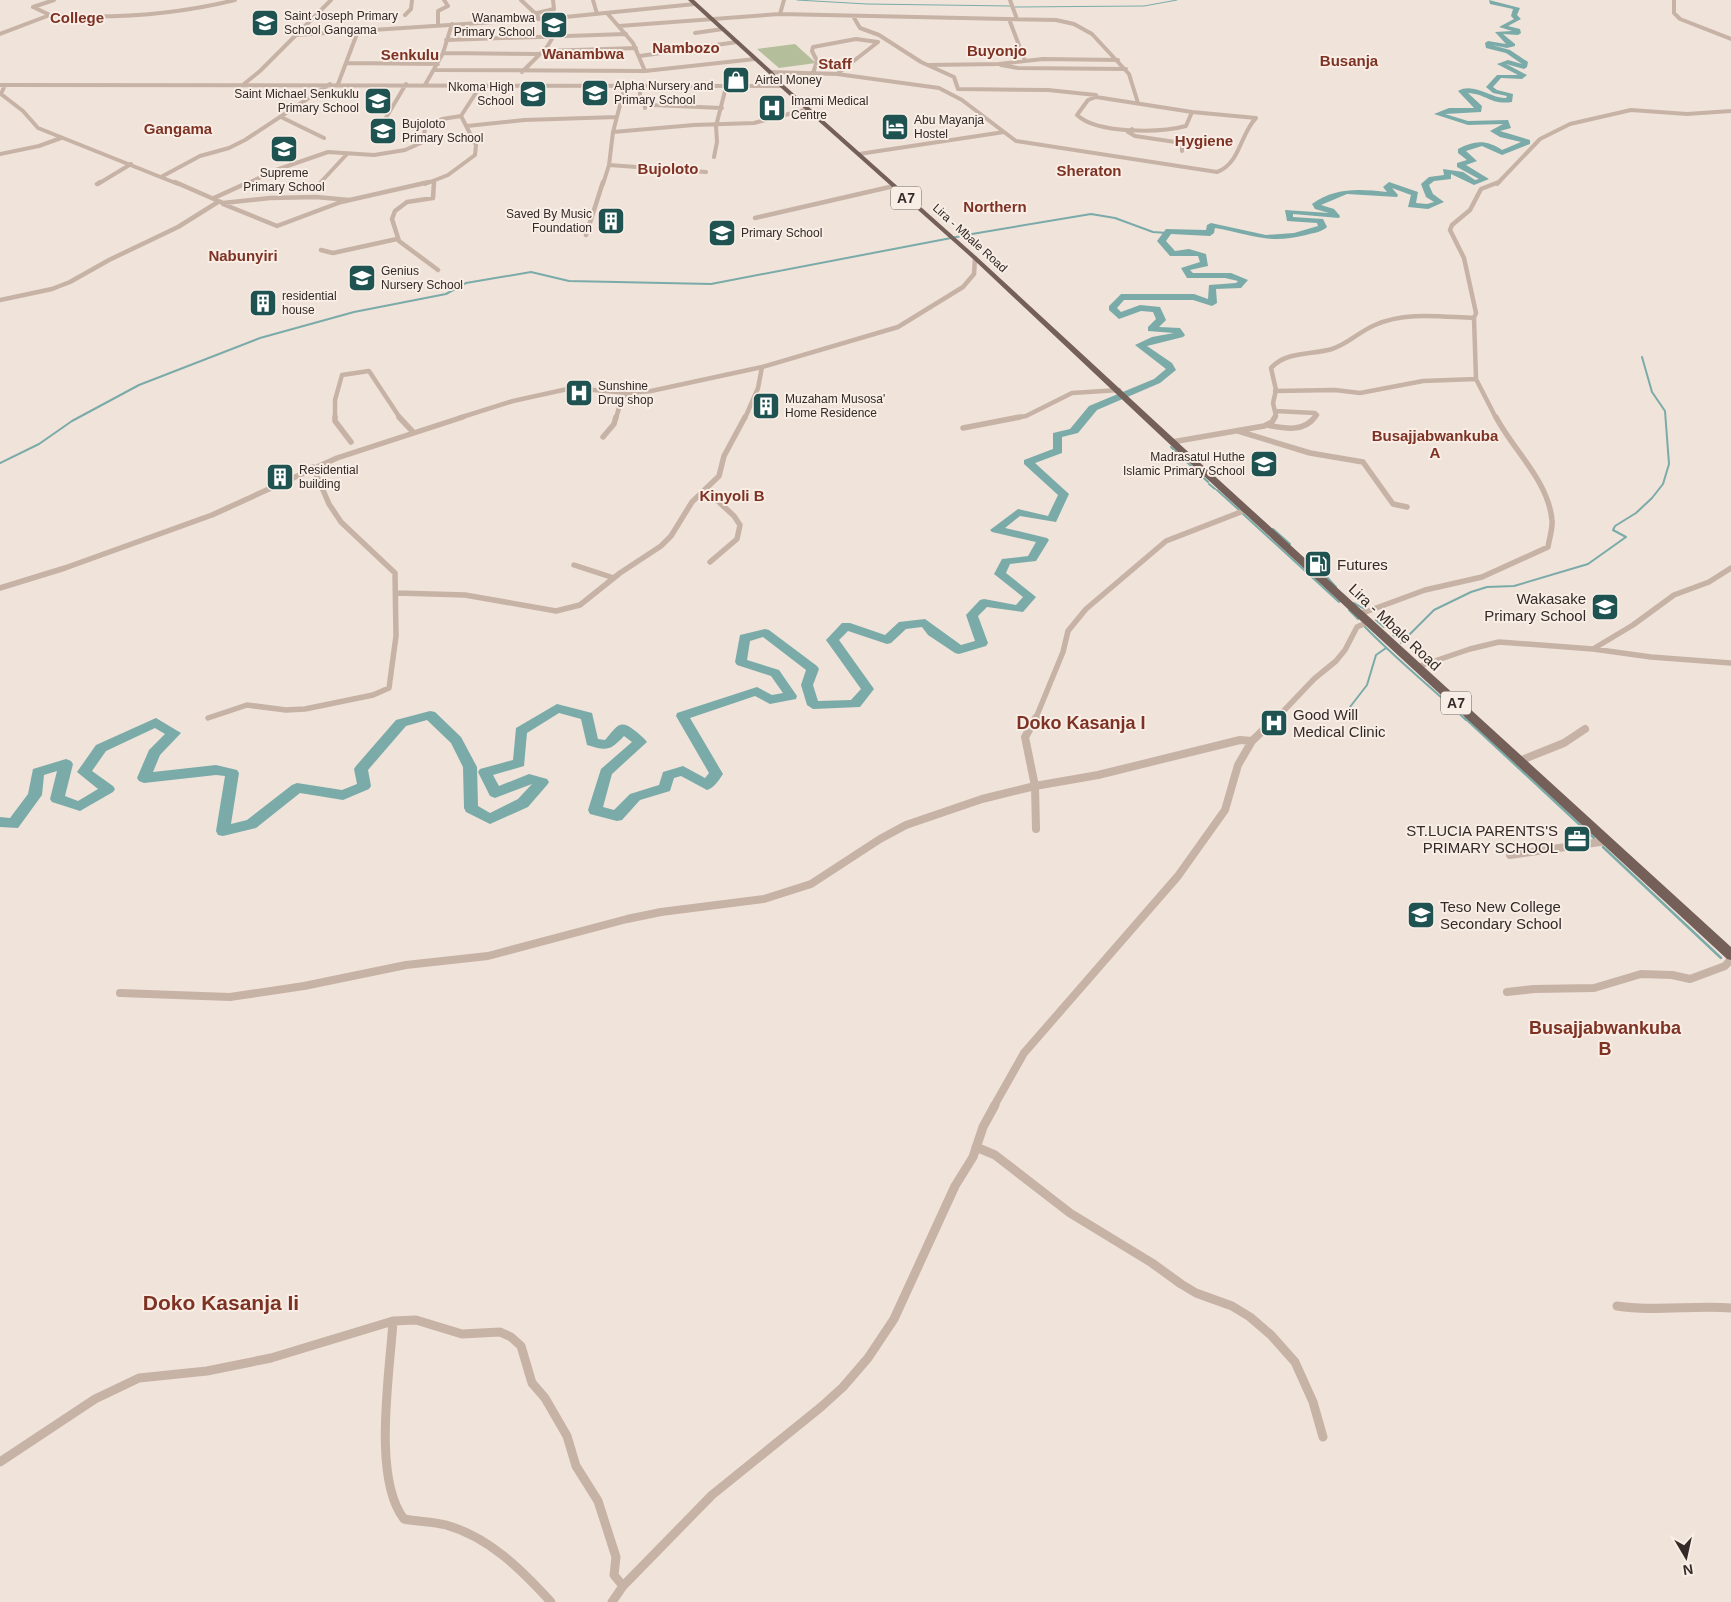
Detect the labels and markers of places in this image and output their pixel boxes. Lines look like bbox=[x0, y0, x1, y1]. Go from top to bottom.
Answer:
school or university icon: Saint Joseph Primary School Gangama bbox=[250, 8, 280, 38]
place label: Saint Joseph Primary School Gangama bbox=[284, 9, 398, 37]
school or university icon: Wanambwa Primary School bbox=[539, 10, 569, 40]
place label: Wanambwa Primary School bbox=[454, 11, 535, 39]
shop icon: Airtel Money bbox=[721, 65, 751, 95]
place label: Airtel Money bbox=[755, 73, 822, 87]
school or university icon: Alpha Nursery and Primary School bbox=[580, 78, 610, 108]
school or university icon: Nkoma High School bbox=[518, 79, 548, 109]
place label: Alpha Nursery and Primary School bbox=[614, 79, 713, 107]
place label: Nkoma High School bbox=[448, 80, 514, 108]
school or university icon: Saint Michael Senkuklu Primary School bbox=[363, 86, 393, 116]
place label: Saint Michael Senkuklu Primary School bbox=[234, 87, 359, 115]
hospital icon: Imami Medical Centre bbox=[757, 93, 787, 123]
place label: Imami Medical Centre bbox=[791, 94, 868, 122]
hotel icon: Abu Mayanja Hostel bbox=[880, 112, 910, 142]
place label: Abu Mayanja Hostel bbox=[914, 113, 984, 141]
school or university icon: Bujoloto Primary School bbox=[368, 116, 398, 146]
place label: Bujoloto Primary School bbox=[402, 117, 483, 145]
school or university icon: Supreme Primary School bbox=[269, 134, 299, 164]
place label: Supreme Primary School bbox=[243, 166, 325, 194]
building icon: Saved By Music Foundation bbox=[596, 206, 626, 236]
place label: Saved By Music Foundation bbox=[506, 207, 592, 235]
school or university icon: Primary School bbox=[707, 218, 737, 248]
place label: Primary School bbox=[741, 226, 822, 240]
school or university icon: Genius Nursery School bbox=[347, 263, 377, 293]
place label: Genius Nursery School bbox=[381, 264, 463, 292]
building icon: residential house bbox=[248, 288, 278, 318]
place label: residential house bbox=[282, 289, 337, 317]
hospital icon: Sunshine Drug shop bbox=[564, 378, 594, 408]
place label: Sunshine Drug shop bbox=[598, 379, 654, 407]
building icon: Muzaham Musosa' Home Residence bbox=[751, 391, 781, 421]
place label: Muzaham Musosa' Home Residence bbox=[785, 392, 885, 420]
school or university icon: Madrasatul Huthe Islamic Primary School bbox=[1249, 449, 1279, 479]
place label: Madrasatul Huthe Islamic Primary School bbox=[1123, 450, 1245, 478]
building icon: Residential building bbox=[265, 462, 295, 492]
place label: Residential building bbox=[299, 463, 358, 491]
fuel station icon: Futures bbox=[1303, 549, 1333, 579]
place label: Futures bbox=[1337, 556, 1388, 573]
place label: Wakasake Primary School bbox=[1484, 590, 1586, 624]
school or university icon: Wakasake Primary School bbox=[1590, 592, 1620, 622]
place label: Good Will Medical Clinic bbox=[1293, 706, 1386, 740]
hospital icon: Good Will Medical Clinic bbox=[1259, 708, 1289, 738]
place label: ST.LUCIA PARENTS'S PRIMARY SCHOOL bbox=[1406, 822, 1558, 856]
office icon: ST.LUCIA PARENTS'S PRIMARY SCHOOL bbox=[1562, 824, 1592, 854]
place label: Teso New College Secondary School bbox=[1440, 898, 1562, 932]
school or university icon: Teso New College Secondary School bbox=[1406, 900, 1436, 930]

